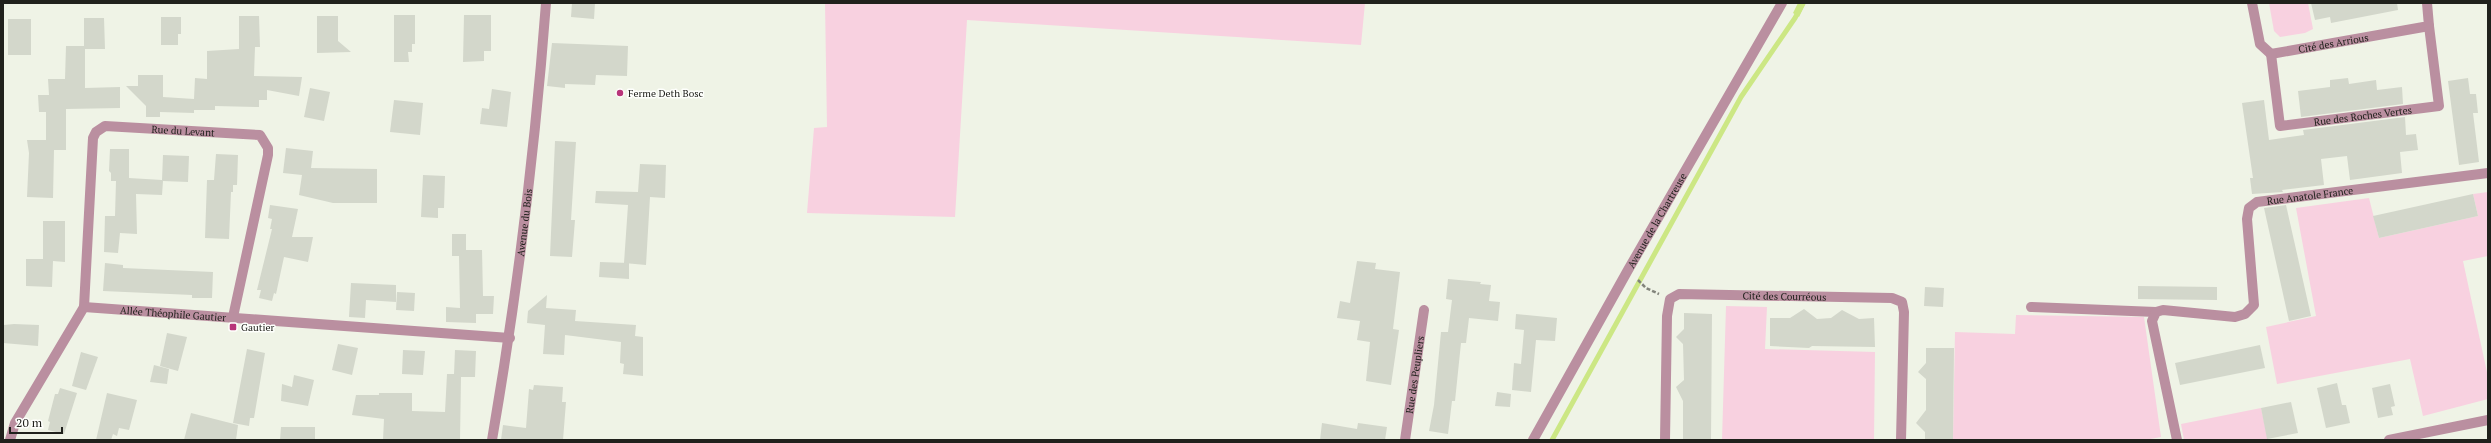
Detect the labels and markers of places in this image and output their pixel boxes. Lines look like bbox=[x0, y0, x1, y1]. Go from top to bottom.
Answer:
place label: Ferme Deth Bosc bbox=[628, 87, 704, 100]
marker: Ferme Deth Bosc bbox=[615, 88, 625, 98]
place label: Gautier bbox=[241, 321, 274, 334]
marker: Gautier bbox=[228, 322, 238, 332]

